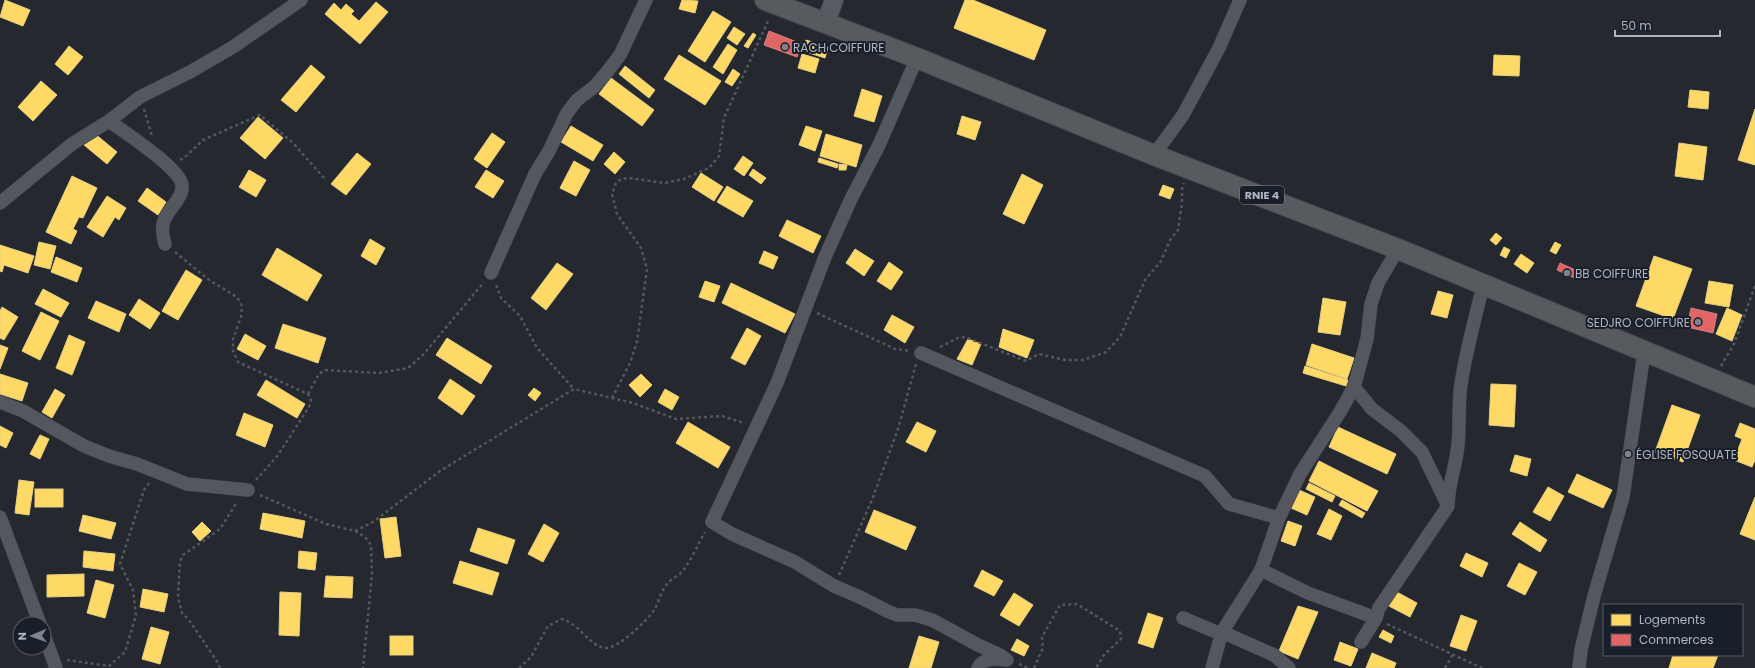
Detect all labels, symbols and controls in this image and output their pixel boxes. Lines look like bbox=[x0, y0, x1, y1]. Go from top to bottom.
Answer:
scale bar bbox=[1615, 12, 1720, 38]
text: 50 m bbox=[1621, 17, 1652, 34]
place label: RACH COIFFURE bbox=[793, 39, 884, 56]
marker: RACH COIFFURE bbox=[780, 42, 790, 52]
road number: RNIE 4 bbox=[1240, 186, 1284, 204]
place label: BB COIFFURE bbox=[1575, 265, 1648, 282]
marker: BB COIFFURE bbox=[1562, 268, 1572, 278]
place label: SEDJRO COIFFURE bbox=[1587, 314, 1690, 331]
marker: SEDJRO COIFFURE bbox=[1693, 317, 1703, 327]
place label: ÉGLISE FOSQUATE bbox=[1636, 446, 1737, 463]
marker: ÉGLISE FOSQUATE bbox=[1623, 449, 1633, 459]
legend bbox=[1603, 604, 1743, 656]
text: Logements bbox=[1639, 611, 1706, 628]
north arrow bbox=[12, 616, 52, 656]
text: Commerces bbox=[1639, 631, 1714, 648]
text: N bbox=[14, 632, 30, 641]

